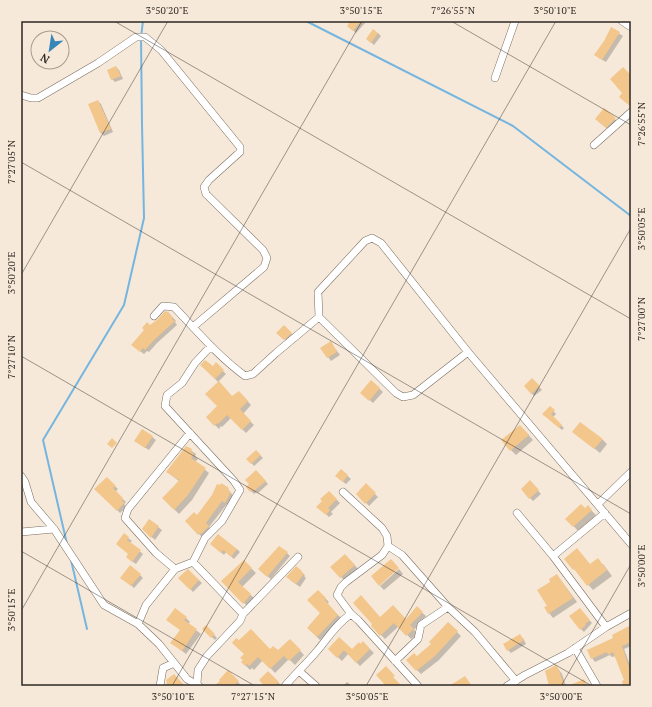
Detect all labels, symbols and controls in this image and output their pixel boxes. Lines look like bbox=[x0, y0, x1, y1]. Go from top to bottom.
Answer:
text: 3°50'20"E bbox=[146, 4, 189, 17]
text: 3°50'15"E bbox=[340, 4, 383, 17]
text: 7°26'55"N bbox=[431, 4, 476, 17]
text: 3°50'10"E bbox=[534, 4, 577, 17]
north arrow bbox=[30, 30, 70, 70]
text: N bbox=[37, 50, 52, 67]
text: 7°26'55"N bbox=[635, 101, 648, 146]
text: 7°27'05"N bbox=[5, 139, 18, 184]
text: 3°50'05"E bbox=[635, 207, 648, 250]
text: 3°50'20"E bbox=[5, 251, 18, 294]
text: 7°27'00"N bbox=[635, 296, 648, 341]
text: 7°27'10"N bbox=[5, 334, 18, 379]
text: 3°50'00"E bbox=[635, 544, 648, 587]
text: 3°50'15"E bbox=[5, 588, 18, 631]
text: 3°50'10"E bbox=[152, 690, 195, 703]
text: 7°27'15"N bbox=[231, 690, 276, 703]
text: 3°50'05"E bbox=[346, 690, 389, 703]
text: 3°50'00"E bbox=[540, 690, 583, 703]

